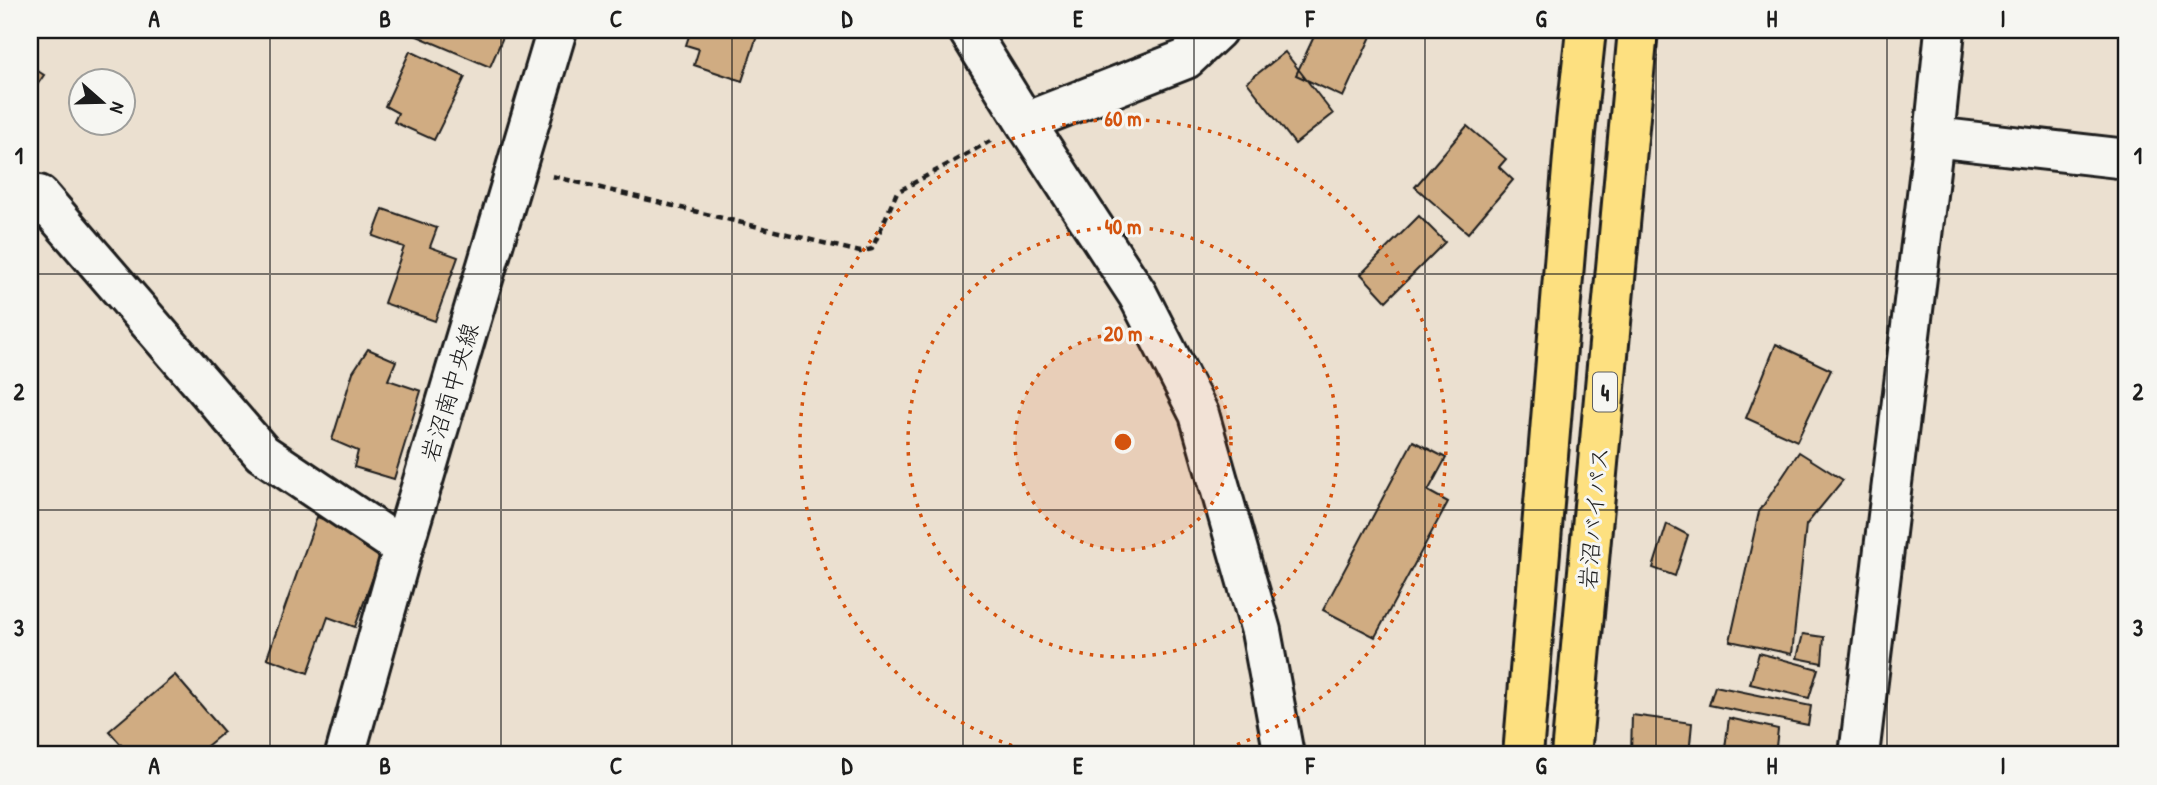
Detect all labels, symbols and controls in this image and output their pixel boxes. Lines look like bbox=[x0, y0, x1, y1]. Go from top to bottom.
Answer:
text: A bbox=[148, 3, 160, 34]
text: B bbox=[379, 3, 391, 34]
text: C bbox=[610, 3, 622, 34]
text: D bbox=[842, 3, 854, 34]
text: E bbox=[1073, 3, 1084, 34]
text: F bbox=[1305, 3, 1316, 34]
text: G bbox=[1535, 3, 1547, 34]
text: H bbox=[1767, 3, 1778, 34]
text: I bbox=[2000, 3, 2006, 34]
north arrow bbox=[66, 66, 136, 136]
text: N bbox=[104, 99, 132, 117]
text: 60 m bbox=[1105, 104, 1141, 133]
text: 1 bbox=[15, 140, 23, 171]
text: 1 bbox=[2134, 140, 2142, 171]
text: 40 m bbox=[1105, 212, 1141, 241]
street label: 岩沼南中央線 bbox=[413, 318, 485, 466]
text: 20 m bbox=[1104, 319, 1142, 348]
road number: 4 bbox=[1593, 372, 1617, 412]
text: 2 bbox=[14, 376, 25, 407]
text: 2 bbox=[2133, 376, 2144, 407]
centre of rings bbox=[1111, 430, 1135, 454]
street label: 岩沼バイパス bbox=[1571, 445, 1615, 591]
text: 3 bbox=[14, 612, 24, 643]
text: 3 bbox=[2133, 612, 2143, 643]
text: A bbox=[148, 750, 160, 781]
text: B bbox=[379, 750, 391, 781]
text: C bbox=[610, 750, 622, 781]
text: D bbox=[842, 750, 854, 781]
text: E bbox=[1073, 750, 1084, 781]
text: F bbox=[1305, 750, 1316, 781]
text: G bbox=[1535, 750, 1547, 781]
text: H bbox=[1767, 750, 1778, 781]
text: I bbox=[2000, 750, 2006, 781]

